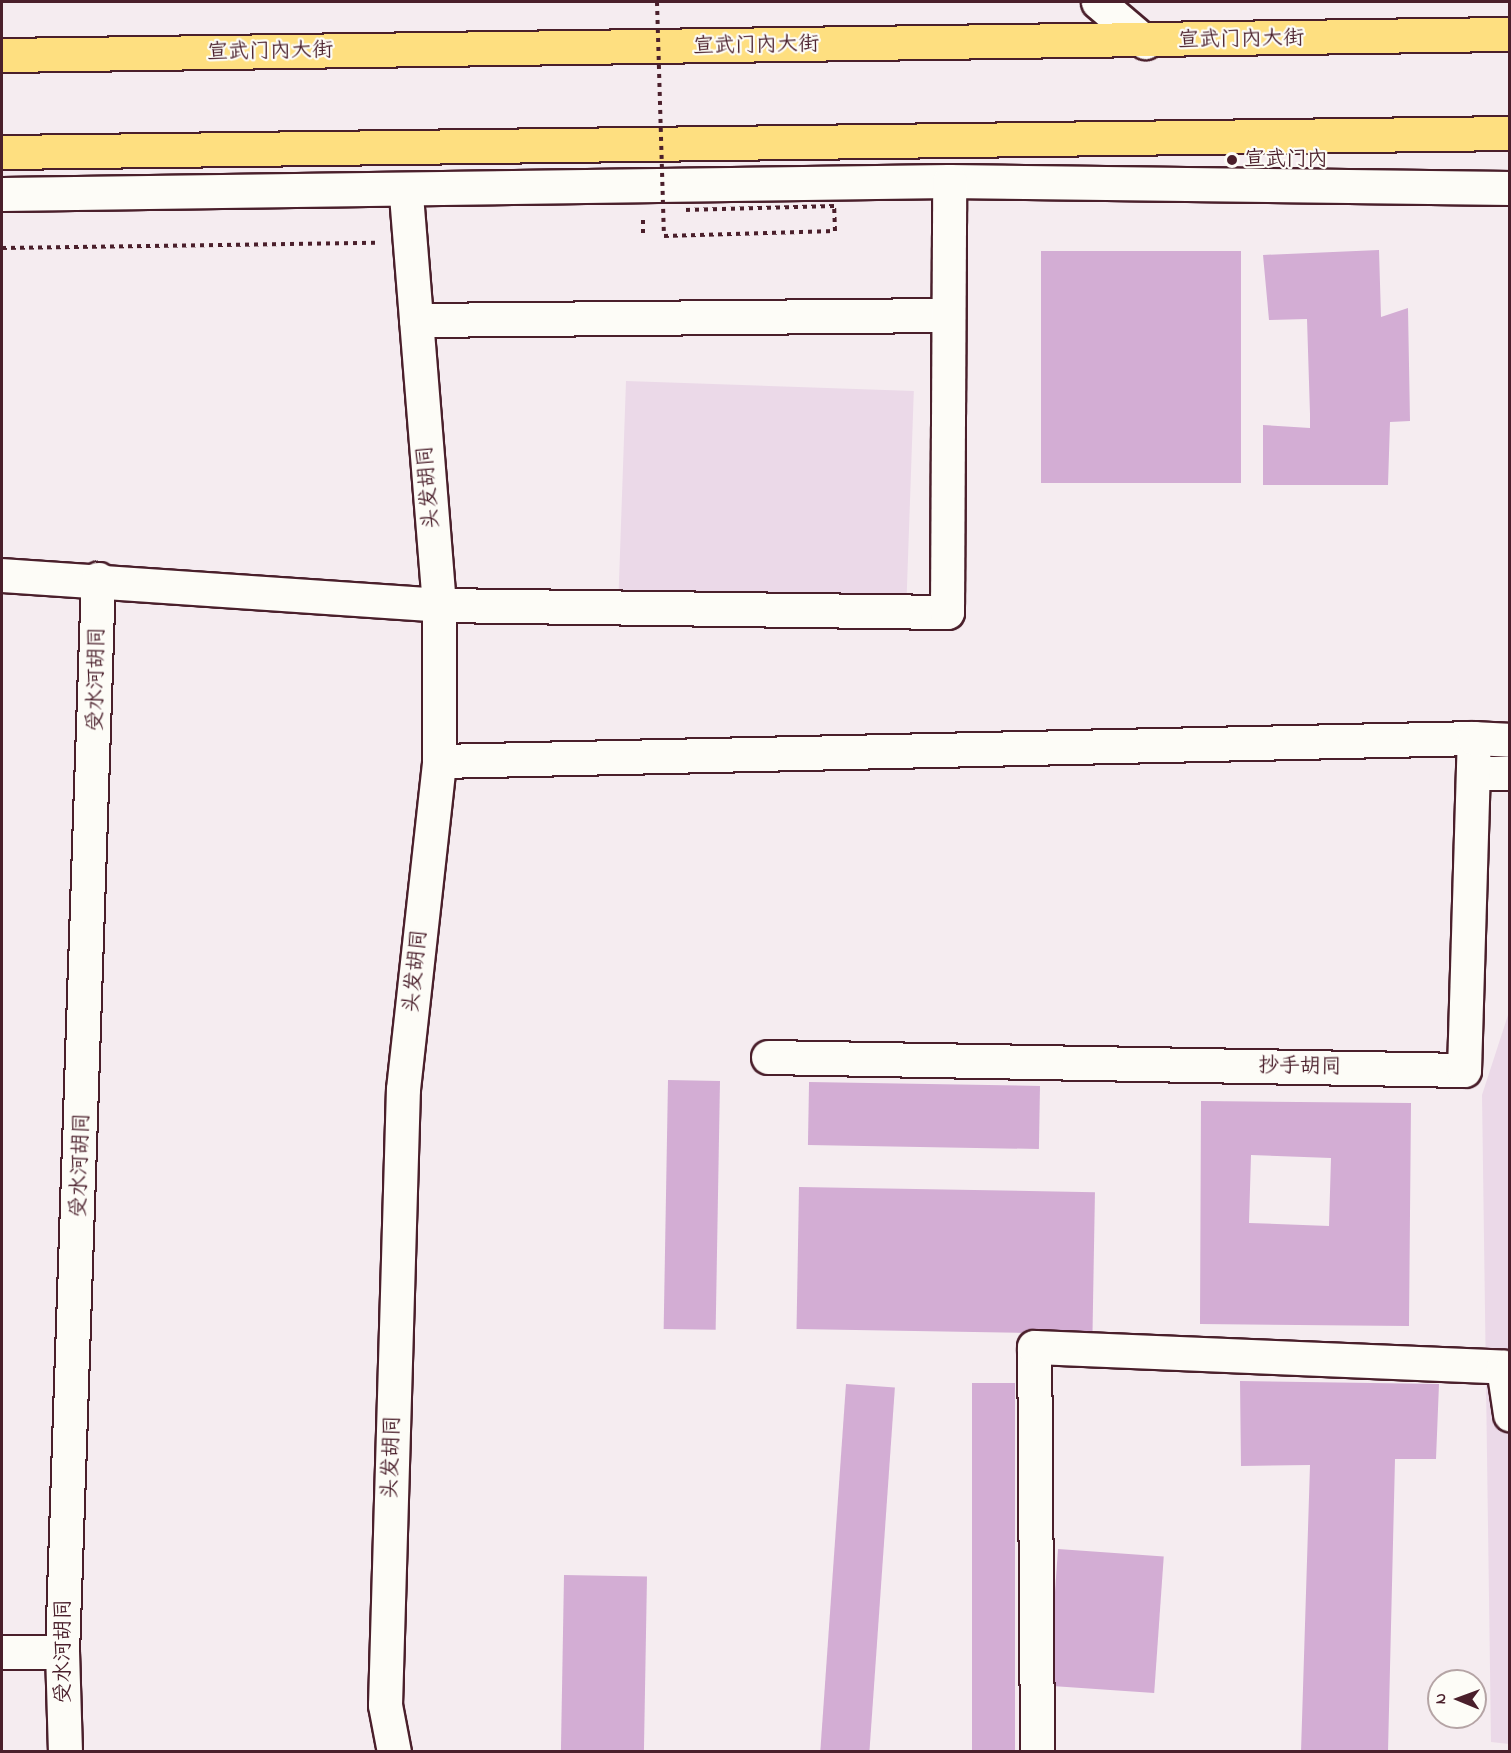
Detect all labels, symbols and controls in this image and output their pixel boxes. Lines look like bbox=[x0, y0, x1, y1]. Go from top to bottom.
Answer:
street label: 宣武门内大街 bbox=[1178, 26, 1304, 54]
street label: 宣武门内大街 bbox=[693, 32, 819, 60]
street label: 宣武门内大街 bbox=[207, 38, 333, 66]
place label: 宣武门内 bbox=[1244, 147, 1328, 173]
marker: 宣武门内 bbox=[1225, 153, 1239, 167]
street label: 头发胡同 bbox=[413, 444, 445, 530]
street label: 受水河胡同 bbox=[83, 626, 111, 732]
street label: 头发胡同 bbox=[399, 928, 433, 1014]
street label: 抄手胡同 bbox=[1258, 1054, 1342, 1080]
street label: 受水河胡同 bbox=[67, 1112, 95, 1218]
street label: 头发胡同 bbox=[378, 1415, 406, 1499]
street label: 受水河胡同 bbox=[51, 1599, 77, 1703]
north arrow bbox=[1427, 1669, 1487, 1729]
text: N bbox=[1429, 1693, 1453, 1704]

